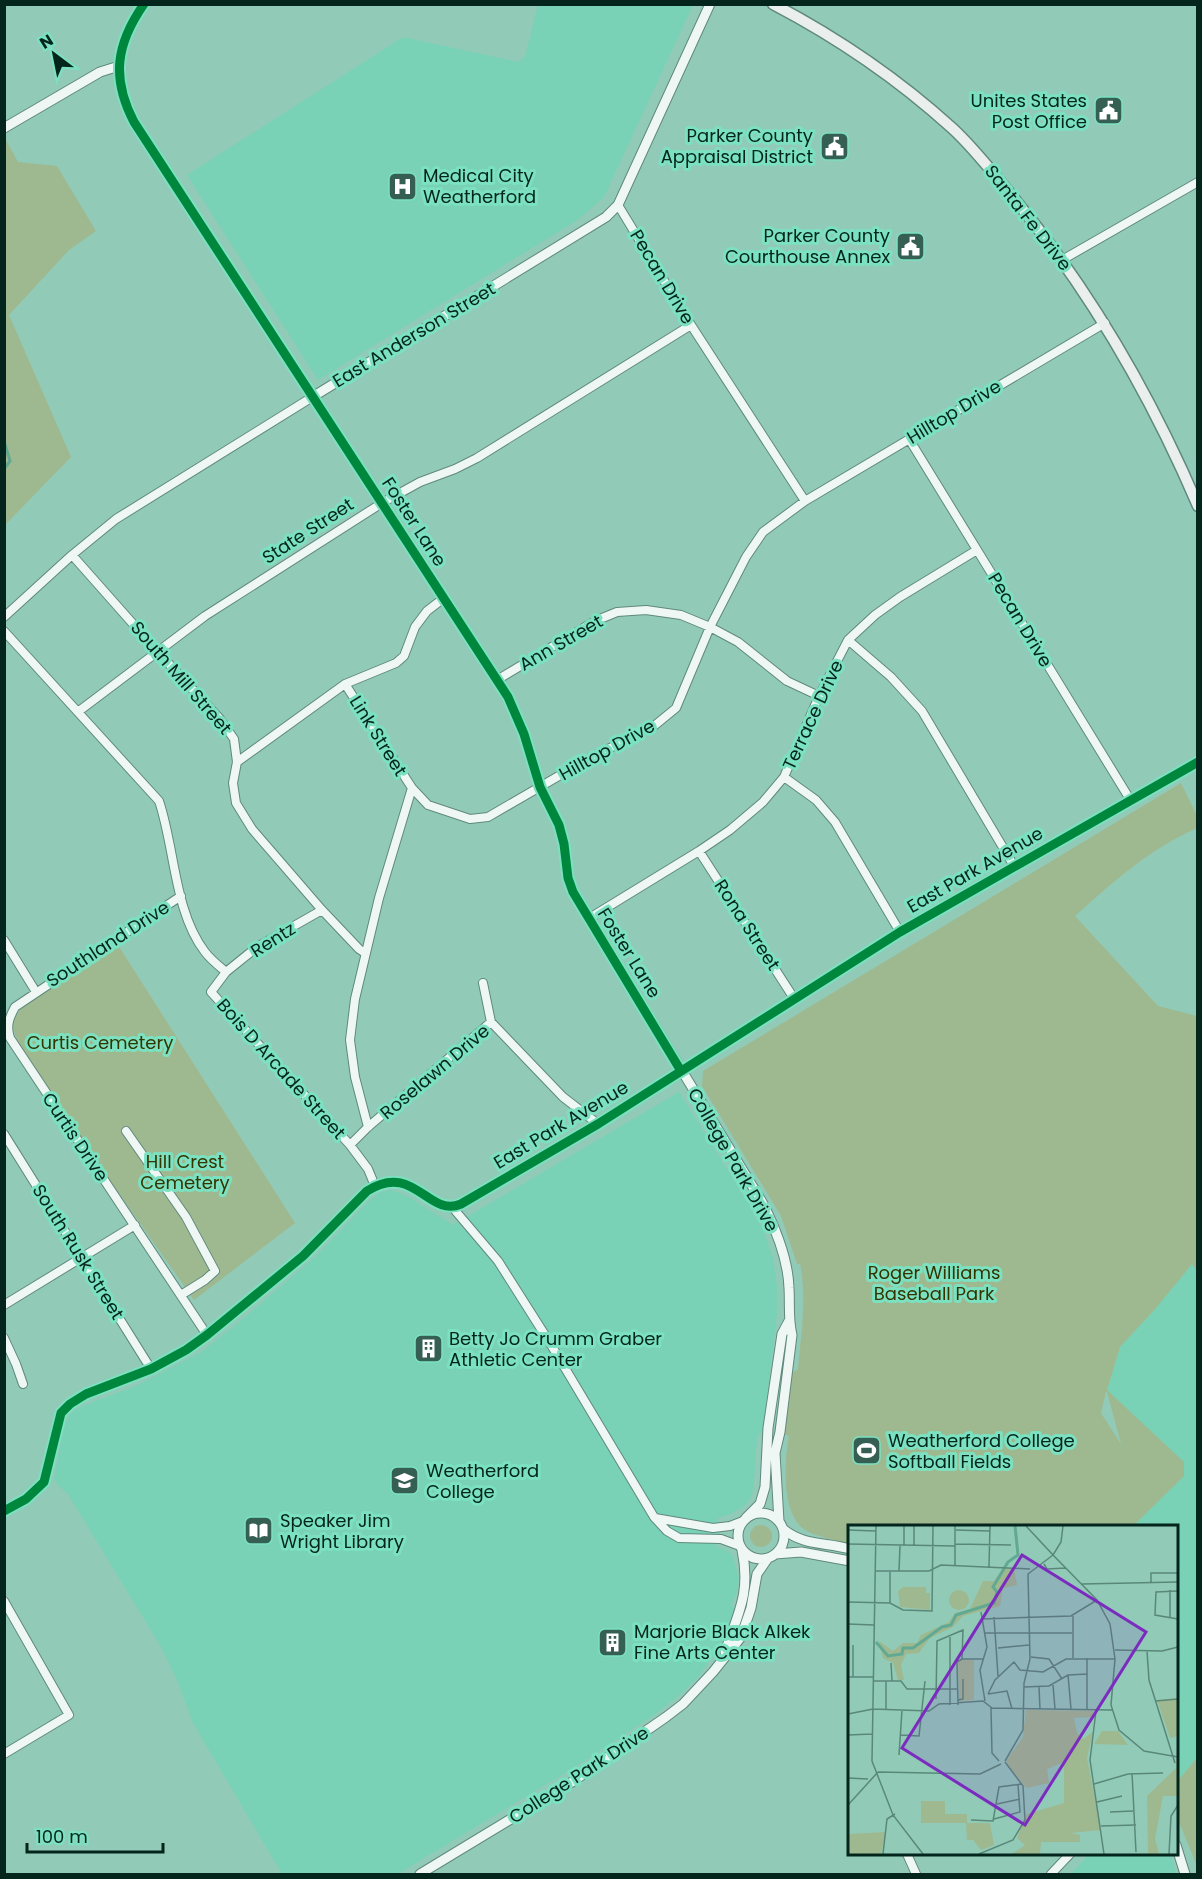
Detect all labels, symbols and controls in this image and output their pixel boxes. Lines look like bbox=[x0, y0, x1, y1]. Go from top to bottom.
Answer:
north arrow bbox=[24, 24, 84, 84]
text: N bbox=[35, 29, 58, 55]
place label: Unites States Post Office bbox=[971, 88, 1087, 134]
public building icon: Unites States Post Office bbox=[1092, 95, 1124, 127]
place label: Parker County Appraisal District bbox=[661, 123, 813, 169]
public building icon: Parker County Appraisal District bbox=[818, 130, 850, 162]
street label: Santa Fe Drive bbox=[979, 160, 1078, 276]
place label: Medical City Weatherford bbox=[423, 163, 536, 209]
hospital icon: Medical City Weatherford bbox=[386, 170, 418, 202]
place label: Parker County Courthouse Annex bbox=[725, 223, 890, 269]
street label: Pecan Drive bbox=[624, 225, 700, 329]
public building icon: Parker County Courthouse Annex bbox=[895, 230, 927, 262]
street label: East Anderson Street bbox=[328, 276, 500, 393]
street label: Hilltop Drive bbox=[902, 374, 1006, 450]
street label: Foster Lane bbox=[376, 472, 453, 571]
street label: State Street bbox=[257, 492, 358, 570]
street label: Pecan Drive bbox=[982, 568, 1058, 672]
street label: Ann Street bbox=[514, 609, 607, 677]
street label: South Mill Street bbox=[125, 616, 238, 740]
street label: Terrace Drive bbox=[776, 656, 849, 774]
street label: Link Street bbox=[344, 691, 413, 781]
street label: Hilltop Drive bbox=[554, 713, 659, 786]
street label: East Park Avenue bbox=[902, 820, 1047, 919]
street label: Rona Street bbox=[709, 874, 786, 975]
street label: Southland Drive bbox=[41, 894, 174, 993]
street label: Foster Lane bbox=[592, 903, 667, 1003]
street label: Rentz bbox=[246, 916, 300, 963]
street label: Bois D Arcade Street bbox=[211, 993, 351, 1144]
street label: Roselawn Drive bbox=[375, 1018, 495, 1125]
park label: Curtis Cemetery bbox=[27, 1030, 173, 1055]
street label: East Park Avenue bbox=[489, 1074, 633, 1175]
street label: College Park Drive bbox=[682, 1083, 785, 1236]
street label: Curtis Drive bbox=[36, 1087, 114, 1186]
park label: Hill Crest Cemetery bbox=[140, 1149, 230, 1195]
street label: South Rusk Street bbox=[27, 1179, 130, 1324]
park label: Roger Williams Baseball Park bbox=[868, 1260, 1000, 1306]
place label: Betty Jo Crumm Graber Athletic Center bbox=[449, 1326, 662, 1372]
building icon: Betty Jo Crumm Graber Athletic Center bbox=[412, 1333, 444, 1365]
place label: Weatherford College Softball Fields bbox=[888, 1428, 1075, 1474]
sports icon: Weatherford College Softball Fields bbox=[851, 1435, 883, 1467]
place label: Weatherford College bbox=[426, 1458, 539, 1504]
school or university icon: Weatherford College bbox=[389, 1465, 421, 1497]
place label: Speaker Jim Wright Library bbox=[280, 1508, 404, 1554]
library icon: Speaker Jim Wright Library bbox=[243, 1515, 275, 1547]
inset map bbox=[848, 1525, 1178, 1855]
place label: Marjorie Black Alkek Fine Arts Center bbox=[634, 1619, 811, 1665]
building icon: Marjorie Black Alkek Fine Arts Center bbox=[597, 1626, 629, 1658]
street label: College Park Drive bbox=[504, 1720, 654, 1829]
scale bar bbox=[27, 1816, 164, 1854]
text: 100 m bbox=[36, 1824, 88, 1849]

